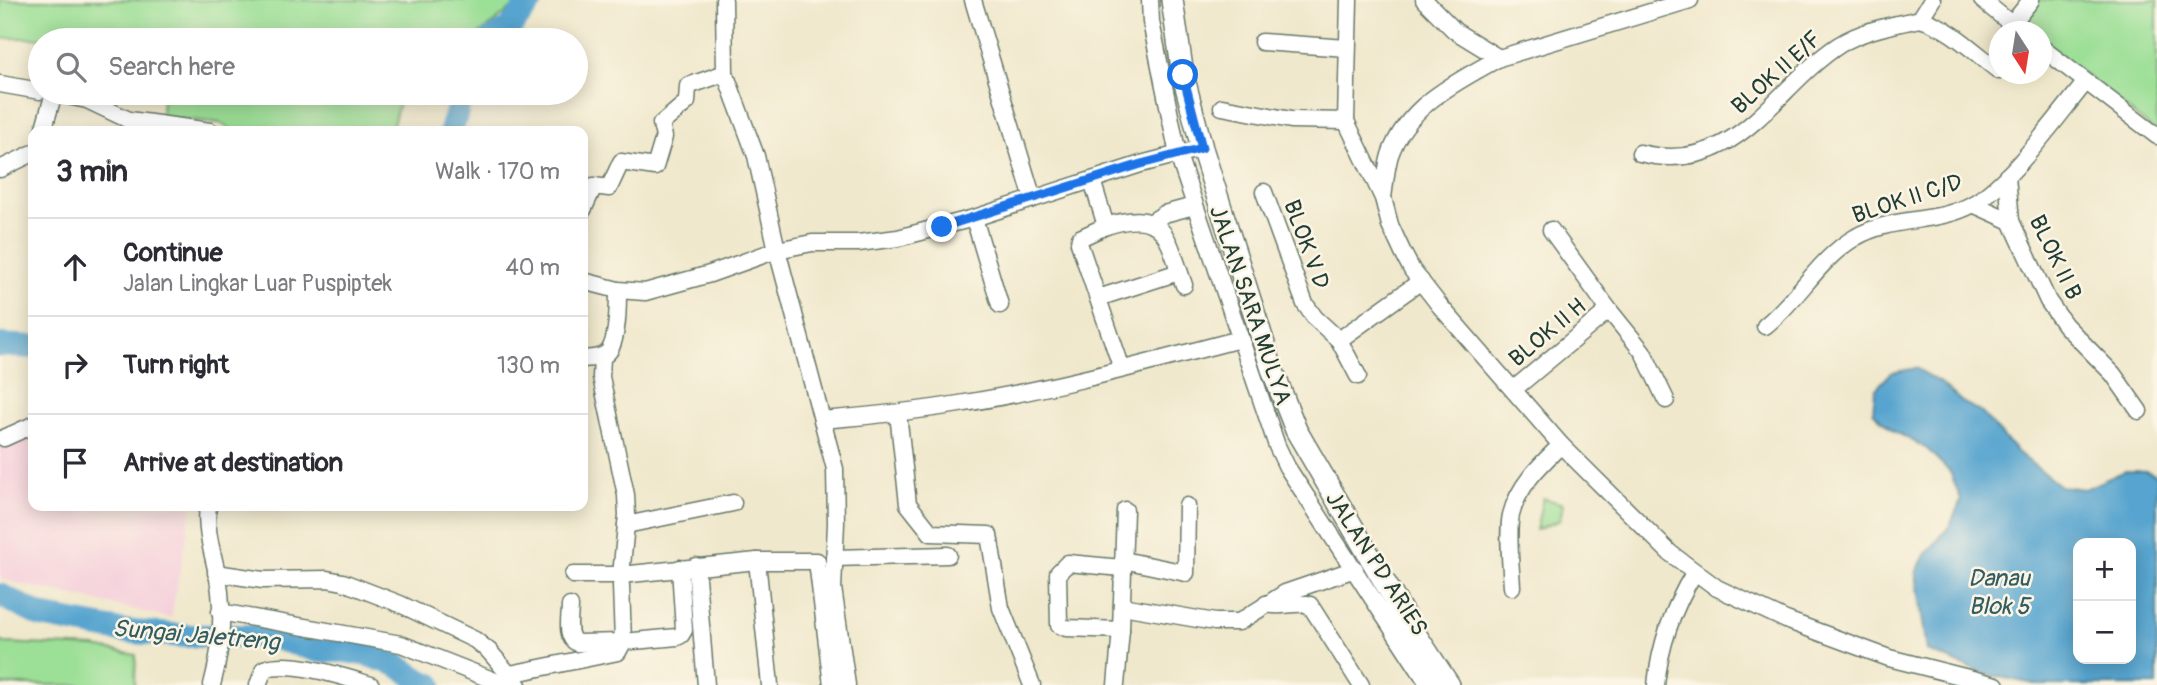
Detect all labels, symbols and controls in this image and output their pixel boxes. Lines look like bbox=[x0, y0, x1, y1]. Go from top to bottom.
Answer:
north arrow bbox=[1989, 21, 2052, 84]
street label: BLOK II E/F bbox=[1725, 24, 1827, 120]
search box bbox=[28, 28, 588, 105]
icon: search bbox=[52, 48, 90, 86]
text: Search here bbox=[108, 51, 235, 83]
route start bbox=[1167, 59, 1198, 90]
text: 3 min bbox=[56, 153, 128, 190]
text: Walk · 170 m bbox=[435, 157, 560, 186]
street label: BLOK II C/D bbox=[1848, 167, 1966, 230]
street label: BLOK V D bbox=[1277, 196, 1336, 293]
street label: JALAN SARA MULYA bbox=[1203, 202, 1298, 409]
street label: BLOK II B bbox=[2023, 210, 2088, 304]
route end bbox=[926, 211, 957, 242]
text: Continue bbox=[123, 237, 223, 269]
icon: ahead bbox=[56, 248, 94, 286]
text: 40 m bbox=[506, 253, 560, 282]
text: Jalan Lingkar Luar Puspiptek bbox=[123, 269, 392, 298]
street label: BLOK II H bbox=[1503, 292, 1592, 373]
icon: right bbox=[56, 346, 94, 384]
text: Turn right bbox=[123, 349, 229, 381]
text: 130 m bbox=[497, 351, 560, 380]
icon: arrive bbox=[56, 444, 94, 482]
text: Arrive at destination bbox=[123, 447, 343, 479]
street label: JALAN PD ARIES bbox=[1319, 486, 1434, 641]
map controls bbox=[2073, 538, 2136, 664]
button: + bbox=[2073, 538, 2136, 601]
water label: Danau Blok 5 bbox=[1968, 564, 2032, 621]
button: − bbox=[2073, 601, 2136, 664]
water label: Sungai Jaletreng bbox=[111, 614, 282, 657]

